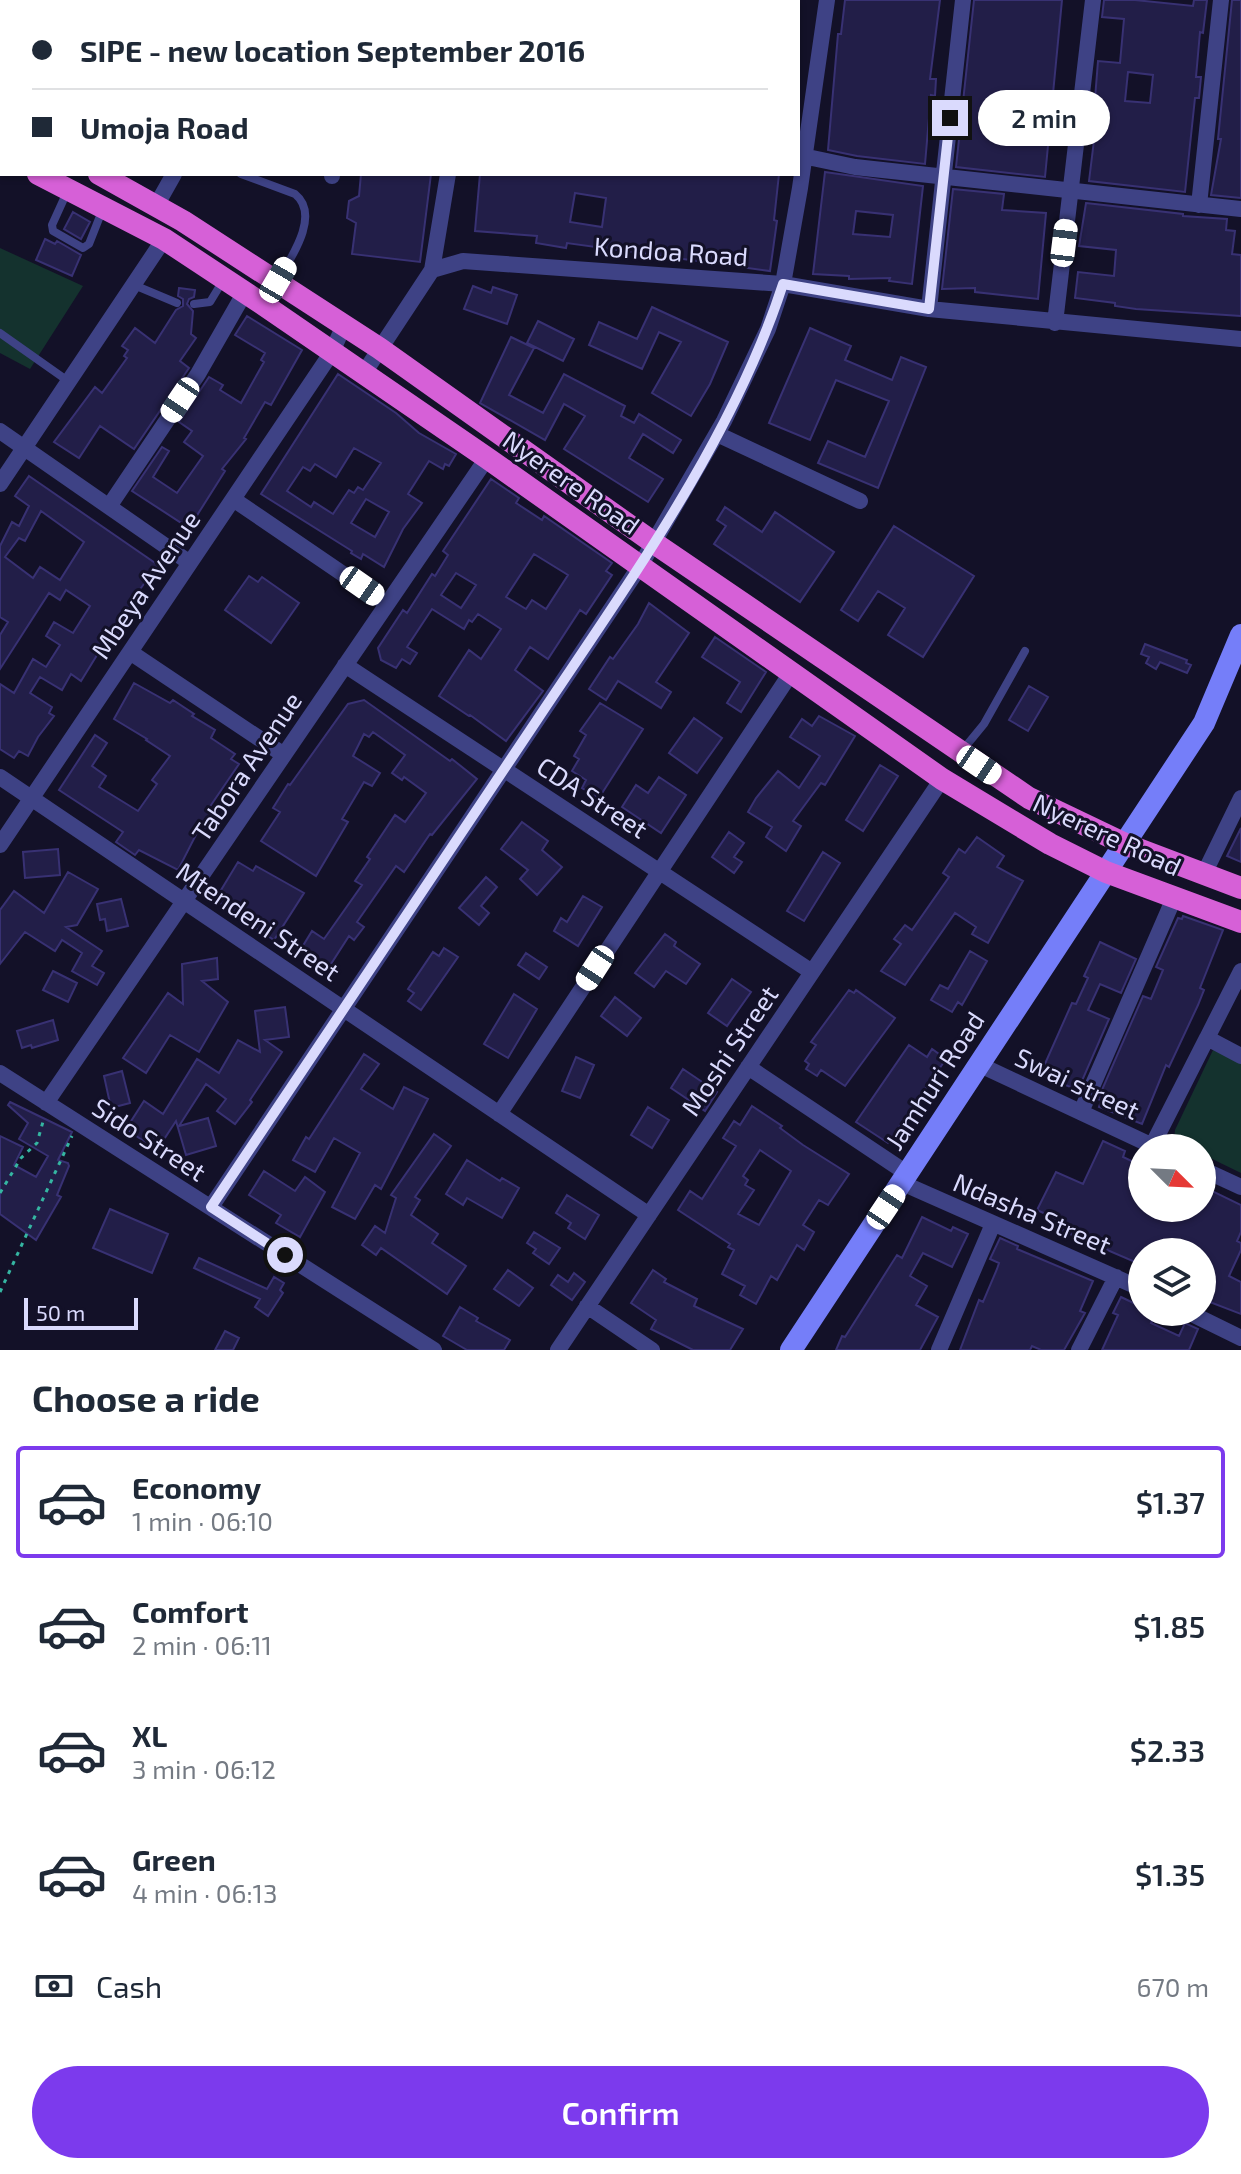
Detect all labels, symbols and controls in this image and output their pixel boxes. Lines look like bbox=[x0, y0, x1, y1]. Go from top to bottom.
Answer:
text: SIPE - new location September 2016 bbox=[80, 32, 585, 68]
callout: 2 min bbox=[978, 90, 1110, 146]
route end bbox=[932, 100, 968, 136]
text: 2 min bbox=[1011, 102, 1077, 133]
text: Umoja Road bbox=[80, 109, 249, 145]
car bbox=[1049, 218, 1079, 268]
street label: Kondoa Road bbox=[593, 230, 749, 271]
car bbox=[256, 253, 300, 307]
car bbox=[157, 373, 203, 427]
street label: Nyerere Road bbox=[498, 423, 646, 540]
street label: Mbeya Avenue bbox=[84, 504, 206, 664]
car bbox=[335, 562, 389, 610]
street label: Tabora Avenue bbox=[184, 686, 307, 847]
car bbox=[952, 742, 1006, 788]
street label: CDA Street bbox=[532, 750, 654, 844]
street label: Nyerere Road bbox=[1029, 786, 1187, 881]
street label: Mtendeni Street bbox=[171, 855, 346, 987]
car bbox=[572, 941, 618, 995]
street label: Moshi Street bbox=[674, 979, 784, 1121]
street label: Jamhuri Road bbox=[878, 1005, 990, 1155]
street label: Swai street bbox=[1011, 1040, 1145, 1125]
street label: Sido Street bbox=[87, 1091, 212, 1187]
north arrow bbox=[1128, 1134, 1216, 1222]
map controls bbox=[1128, 1134, 1216, 1326]
street label: Ndasha Street bbox=[949, 1165, 1116, 1260]
car bbox=[863, 1180, 909, 1234]
route start bbox=[267, 1237, 303, 1273]
button: layers bbox=[1128, 1238, 1216, 1326]
scale bar bbox=[24, 1294, 138, 1330]
text: 50 m bbox=[36, 1299, 85, 1325]
text: Choose a ride bbox=[32, 1376, 260, 1419]
icon: car bbox=[36, 1466, 108, 1538]
text: Economy bbox=[132, 1469, 261, 1505]
text: $1.37 bbox=[1136, 1484, 1205, 1520]
text: 1 min · 06:10 bbox=[132, 1505, 273, 1536]
icon: car bbox=[36, 1590, 108, 1662]
text: Comfort bbox=[132, 1593, 249, 1629]
text: $1.85 bbox=[1133, 1608, 1205, 1644]
text: 2 min · 06:11 bbox=[132, 1629, 272, 1660]
icon: car bbox=[36, 1714, 108, 1786]
text: XL bbox=[132, 1717, 167, 1753]
text: $2.33 bbox=[1130, 1732, 1205, 1768]
text: 3 min · 06:12 bbox=[132, 1753, 276, 1784]
icon: car bbox=[36, 1838, 108, 1910]
text: Green bbox=[132, 1841, 216, 1877]
text: $1.35 bbox=[1135, 1856, 1205, 1892]
text: 4 min · 06:13 bbox=[132, 1877, 277, 1908]
icon: cash bbox=[32, 1964, 76, 2008]
text: Cash bbox=[96, 1968, 162, 2004]
text: 670 m bbox=[1137, 1971, 1209, 2002]
button: Confirm bbox=[32, 2066, 1209, 2158]

